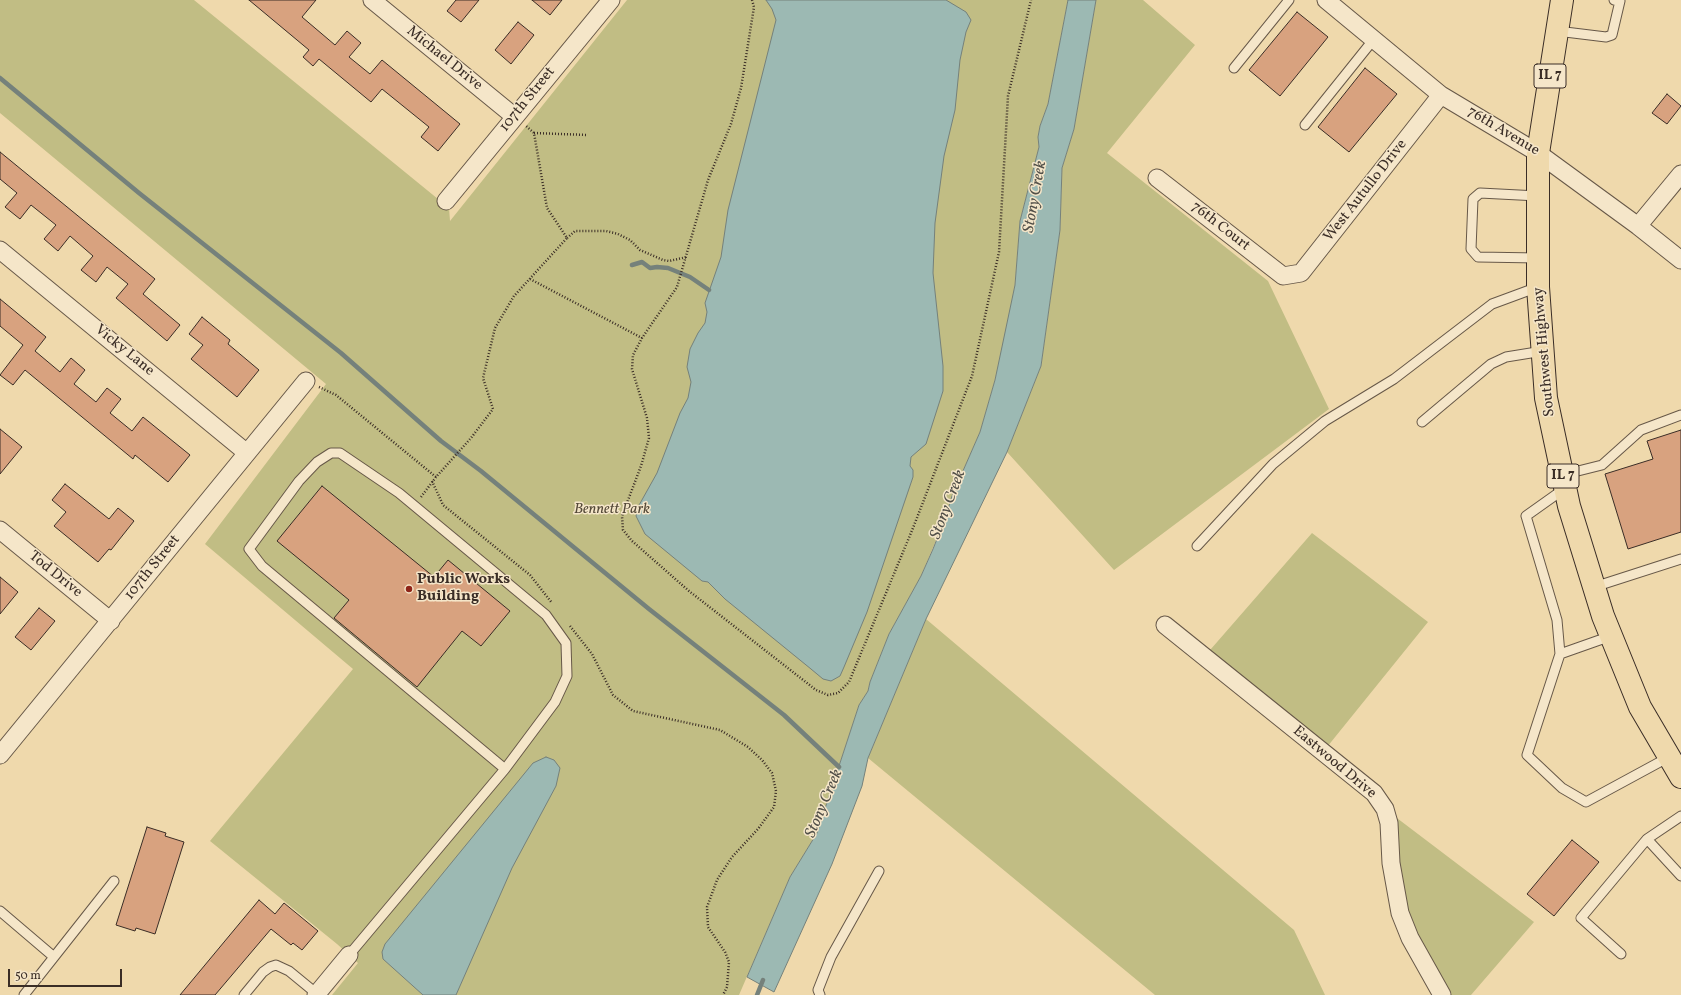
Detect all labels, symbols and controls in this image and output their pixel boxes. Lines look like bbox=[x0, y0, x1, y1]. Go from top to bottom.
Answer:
street label: Michael Drive bbox=[402, 23, 486, 95]
street label: 107th Street bbox=[496, 64, 560, 136]
road number: IL 7 bbox=[1534, 64, 1566, 88]
street label: 76th Avenue bbox=[1464, 103, 1542, 161]
street label: West Autullo Drive bbox=[1321, 136, 1411, 246]
water label: Stony Creek bbox=[1020, 160, 1052, 234]
street label: 76th Court bbox=[1187, 198, 1253, 256]
street label: Southwest Highway bbox=[1530, 286, 1560, 418]
street label: Vicky Lane bbox=[91, 321, 157, 381]
road number: IL 7 bbox=[1547, 464, 1579, 488]
water label: Stony Creek bbox=[927, 468, 971, 542]
park label: Bennett Park bbox=[574, 501, 650, 519]
street label: 107th Street bbox=[121, 532, 185, 604]
street label: Tod Drive bbox=[25, 548, 85, 602]
place label: Public Works Building bbox=[417, 571, 510, 606]
marker: Public Works Building bbox=[404, 584, 414, 594]
street label: Eastwood Drive bbox=[1289, 723, 1379, 803]
water label: Stony Creek bbox=[802, 767, 848, 841]
scale bar bbox=[10, 961, 124, 987]
text: 50 m bbox=[15, 968, 41, 984]

